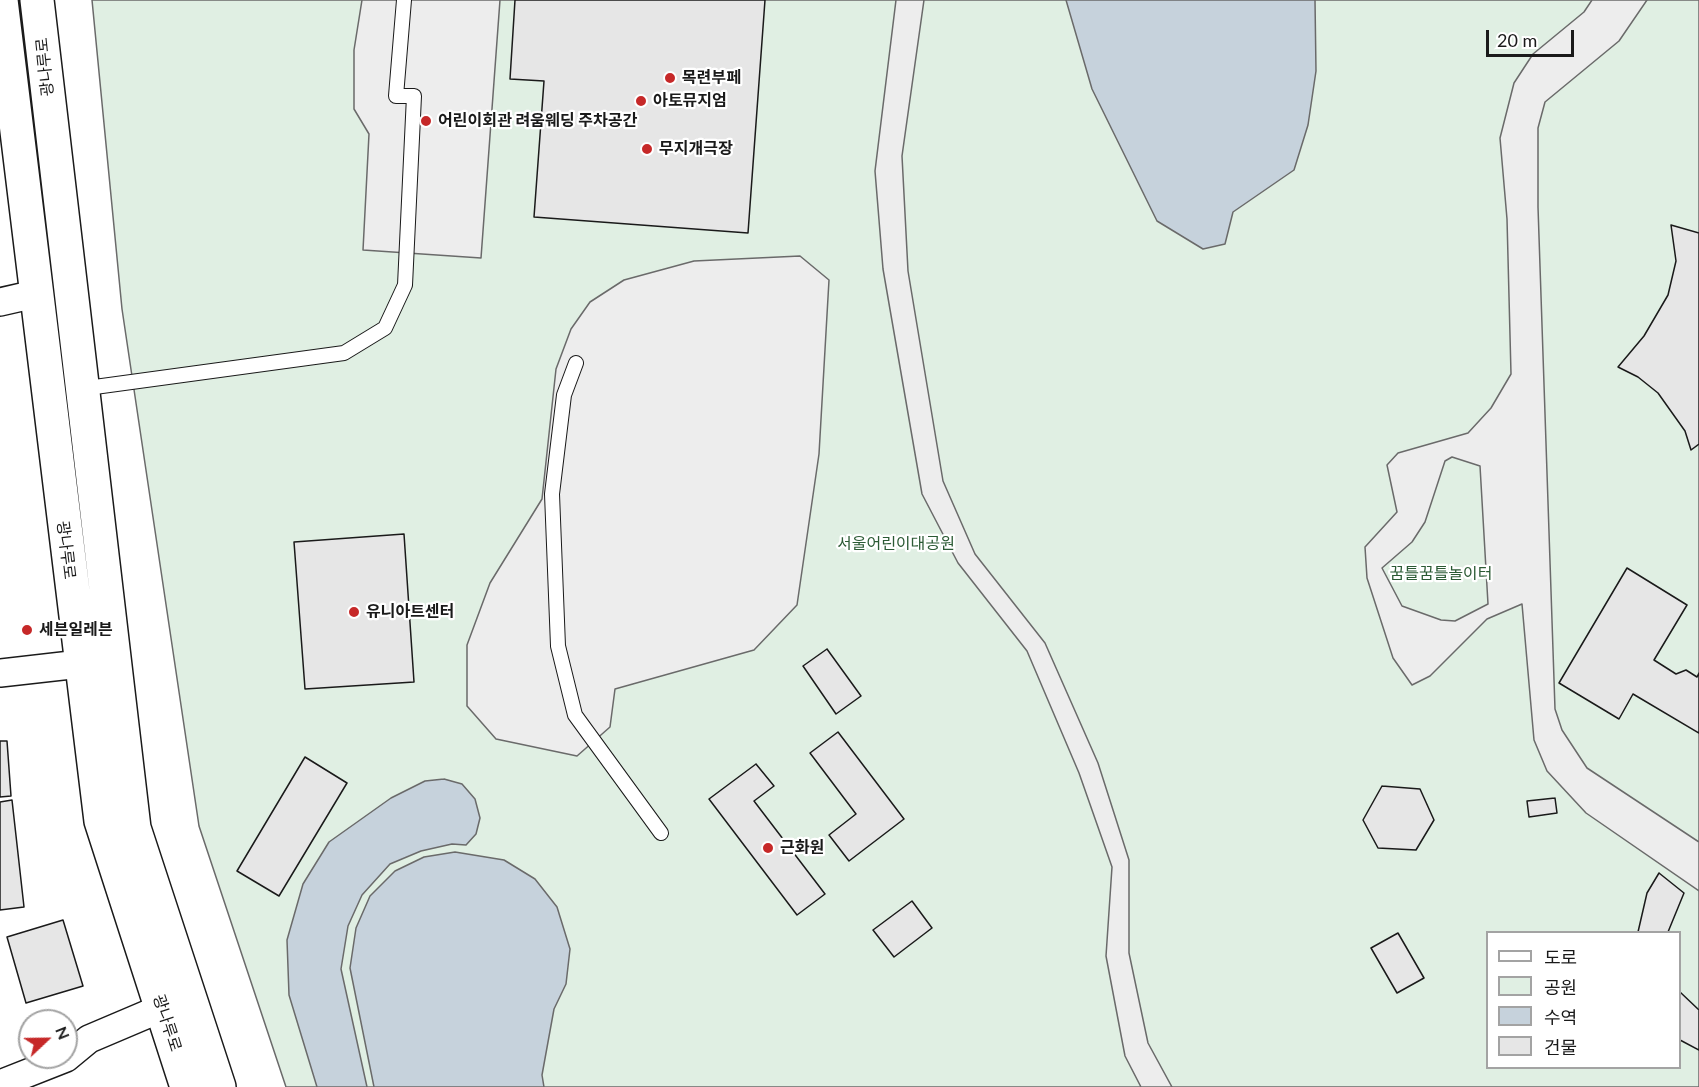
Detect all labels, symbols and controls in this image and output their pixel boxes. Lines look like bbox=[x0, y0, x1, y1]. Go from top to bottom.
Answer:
scale bar bbox=[1489, 18, 1578, 56]
text: 20 m bbox=[1497, 29, 1537, 51]
street label: 광나루로 bbox=[32, 37, 58, 97]
place label: 목련부페 bbox=[682, 68, 741, 88]
marker: 목련부페 bbox=[663, 71, 677, 85]
place label: 아토뮤지엄 bbox=[653, 91, 727, 111]
marker: 아토뮤지엄 bbox=[634, 94, 648, 108]
place label: 어린이회관 려움웨딩 주차공간 bbox=[438, 111, 637, 131]
marker: 어린이회관 려움웨딩 주차공간 bbox=[419, 114, 433, 128]
place label: 무지개극장 bbox=[659, 139, 733, 159]
marker: 무지개극장 bbox=[640, 142, 654, 156]
street label: 광나루로 bbox=[53, 520, 79, 580]
park label: 서울어린이대공원 bbox=[837, 534, 955, 554]
park label: 꿈틀꿈틀놀이터 bbox=[1389, 564, 1493, 584]
place label: 유니아트센터 bbox=[366, 602, 454, 622]
marker: 유니아트센터 bbox=[347, 605, 361, 619]
place label: 세븐일레븐 bbox=[39, 620, 113, 640]
marker: 세븐일레븐 bbox=[20, 623, 34, 637]
place label: 근화원 bbox=[780, 838, 824, 858]
marker: 근화원 bbox=[761, 841, 775, 855]
legend bbox=[1486, 931, 1681, 1069]
text: 도로 bbox=[1544, 946, 1577, 968]
text: 공원 bbox=[1544, 976, 1577, 998]
street label: 광나루로 bbox=[149, 992, 185, 1054]
text: 수역 bbox=[1544, 1006, 1577, 1028]
north arrow bbox=[18, 1009, 78, 1069]
text: N bbox=[52, 1024, 74, 1042]
text: 건물 bbox=[1544, 1036, 1577, 1058]

